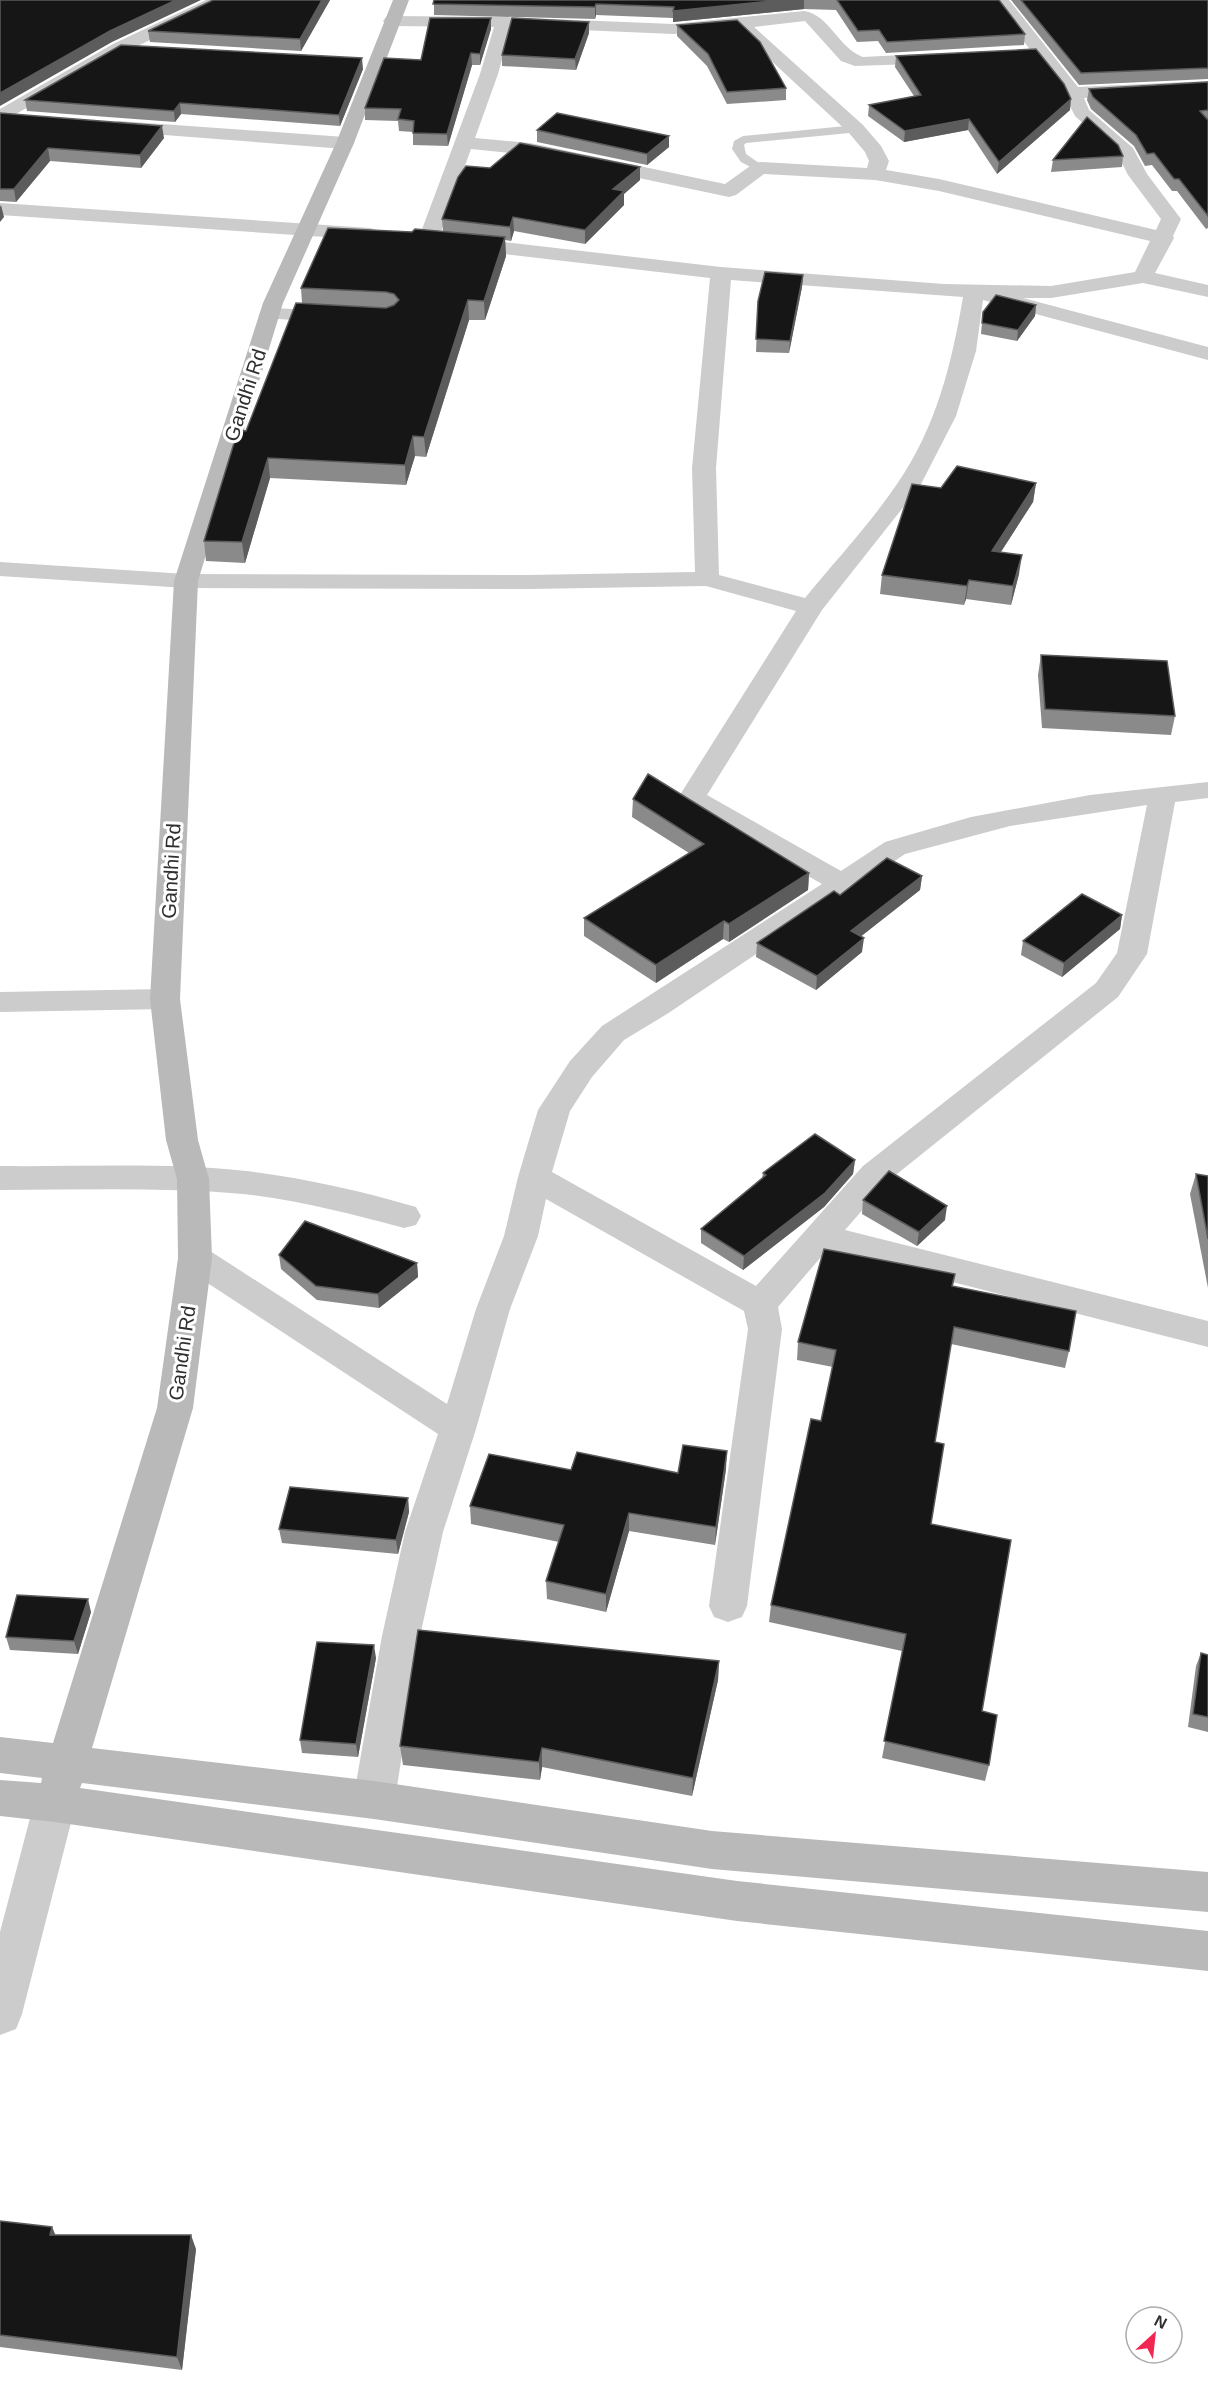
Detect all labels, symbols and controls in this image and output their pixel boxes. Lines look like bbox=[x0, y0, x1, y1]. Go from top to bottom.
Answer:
street label: Gandhi Rd bbox=[220, 346, 270, 444]
street label: Gandhi Rd bbox=[158, 823, 184, 919]
street label: Gandhi Rd bbox=[164, 1304, 200, 1402]
north arrow bbox=[1124, 2305, 1184, 2365]
text: N bbox=[1152, 2312, 1170, 2332]

